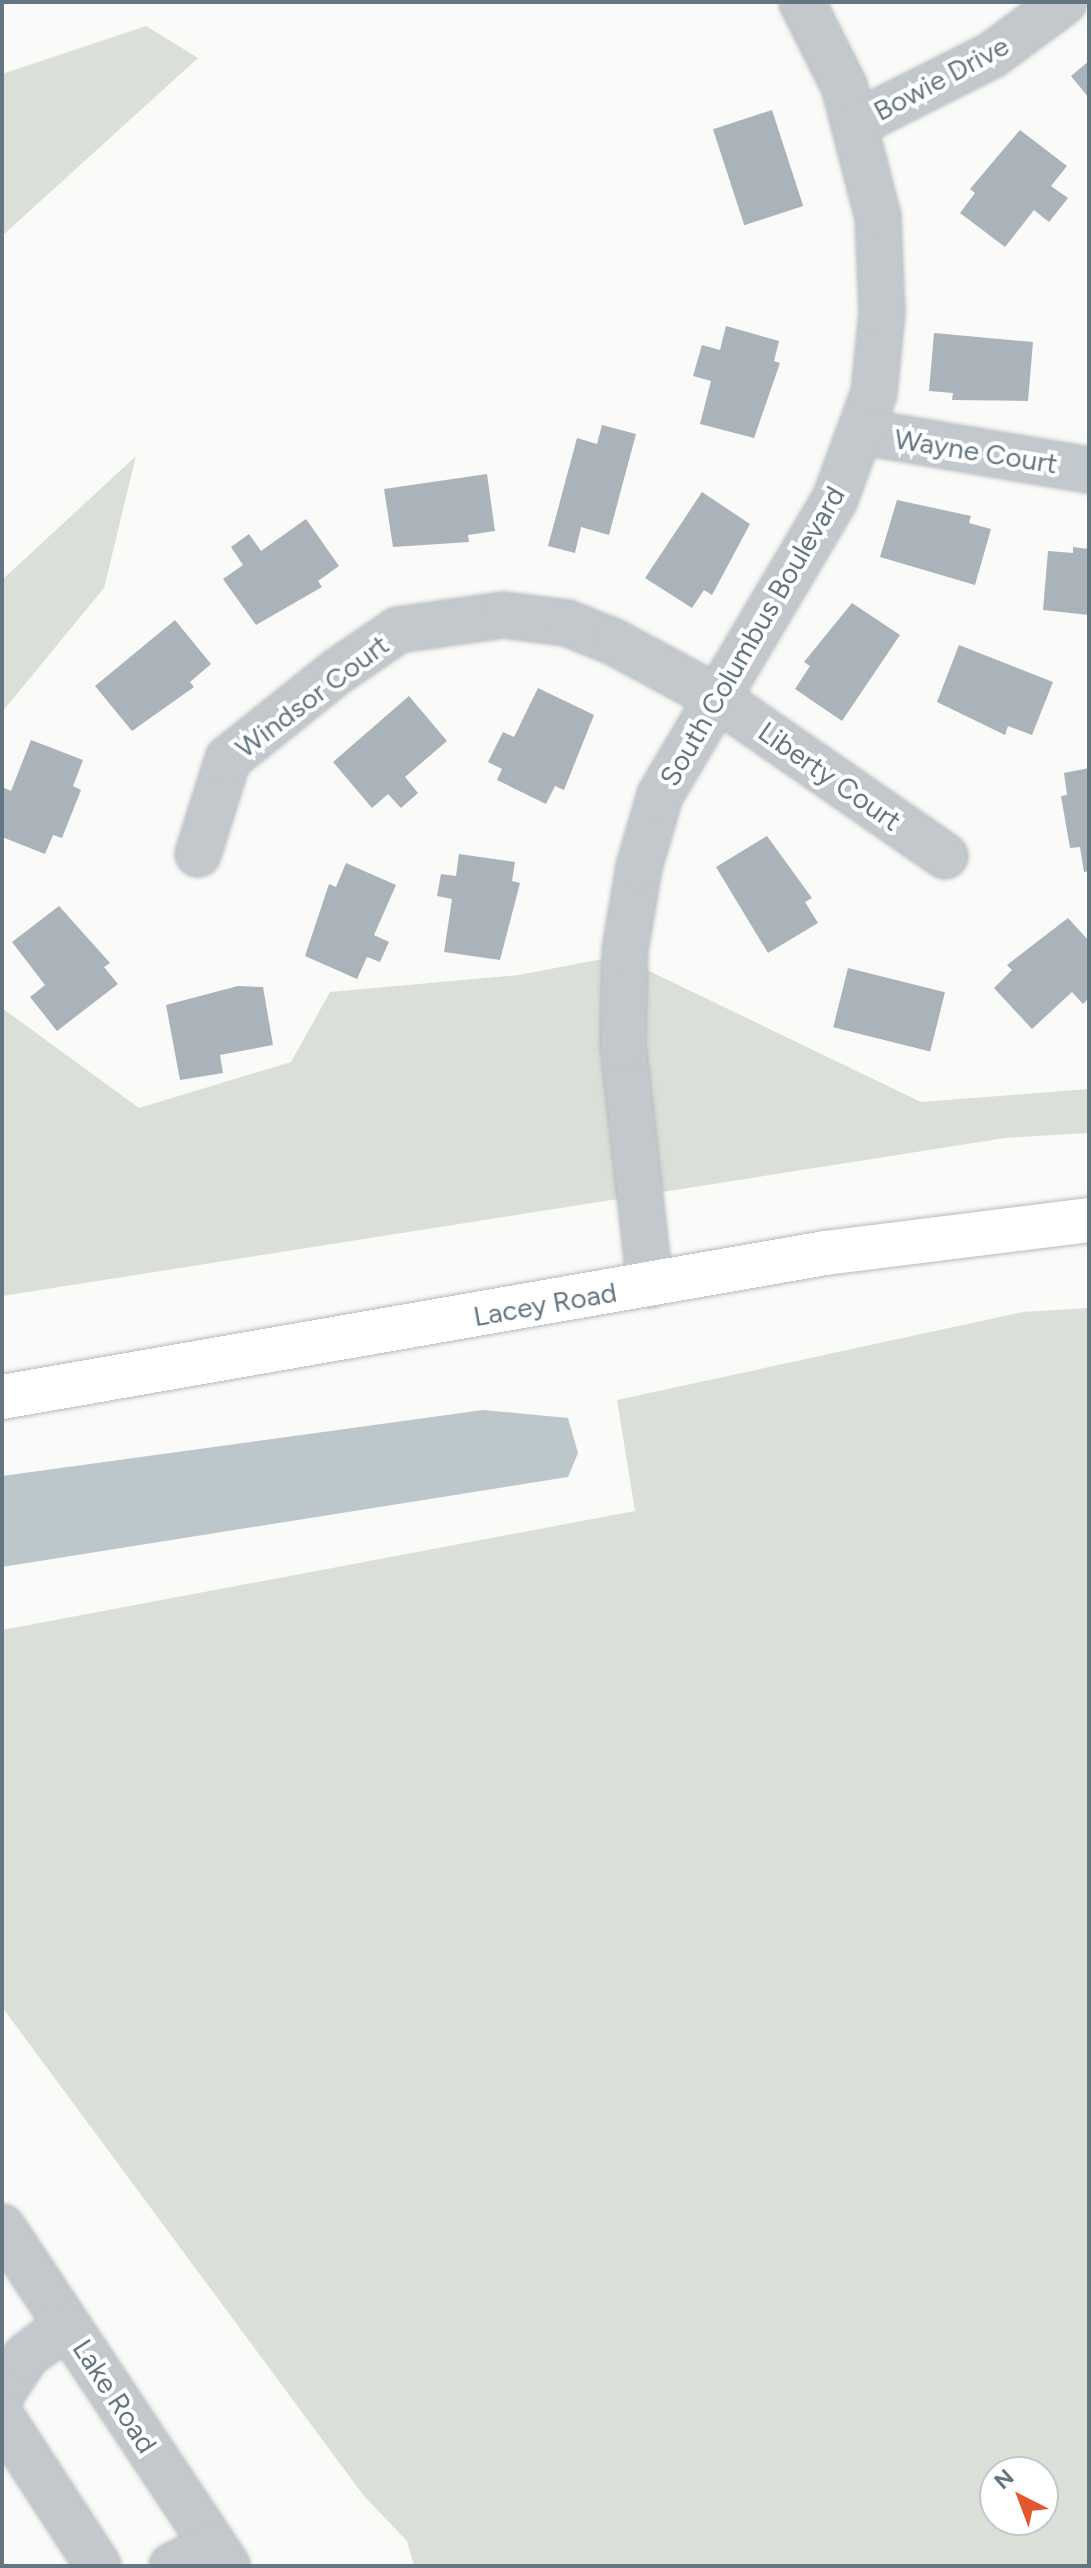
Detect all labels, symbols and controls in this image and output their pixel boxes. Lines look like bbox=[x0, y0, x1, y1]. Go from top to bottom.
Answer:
street label: Bowie Drive bbox=[868, 28, 1014, 128]
street label: Wayne Court bbox=[892, 422, 1060, 480]
street label: South Columbus Boulevard bbox=[652, 480, 852, 792]
street label: Windsor Court bbox=[229, 627, 395, 765]
street label: Liberty Court bbox=[752, 714, 908, 838]
street label: Lacey Road bbox=[471, 1275, 619, 1333]
street label: Lake Road bbox=[66, 2333, 164, 2459]
north arrow bbox=[979, 2456, 1059, 2536]
text: N bbox=[989, 2464, 1019, 2495]

